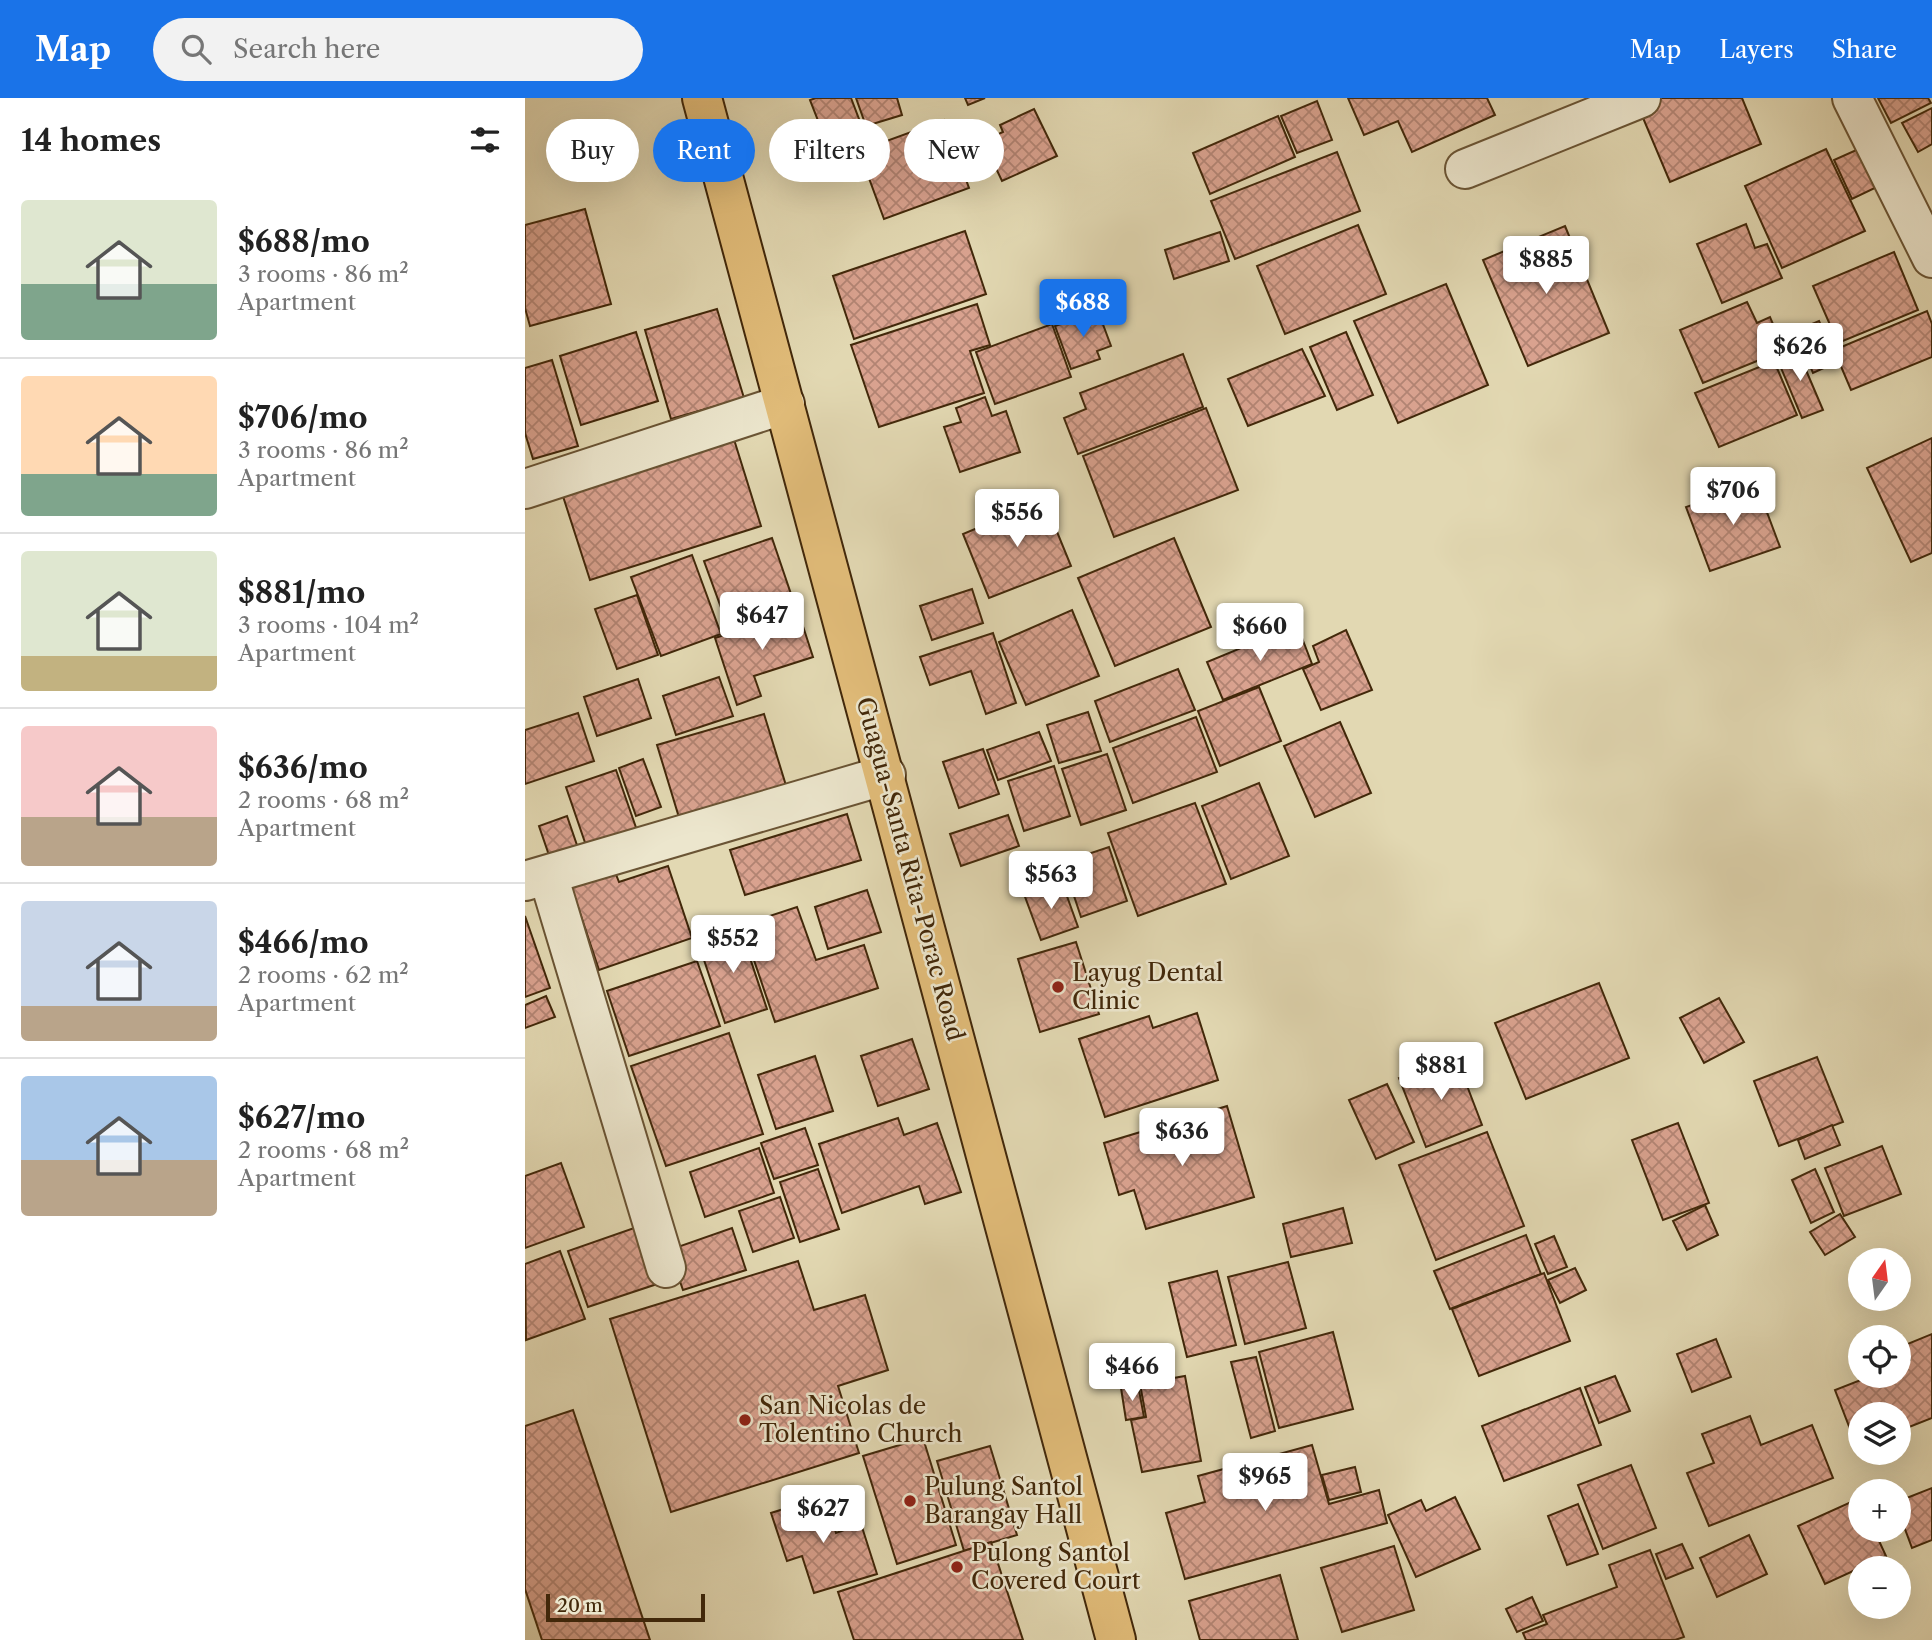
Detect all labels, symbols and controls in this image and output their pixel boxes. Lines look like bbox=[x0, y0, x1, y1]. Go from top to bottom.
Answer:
search box bbox=[153, 18, 643, 81]
text: Map bbox=[35, 29, 111, 70]
icon: search bbox=[177, 30, 215, 68]
text: Search here bbox=[233, 33, 380, 65]
text: Map bbox=[1630, 35, 1681, 64]
text: Layers bbox=[1719, 35, 1794, 64]
text: Share bbox=[1832, 35, 1897, 64]
chip: Buy bbox=[546, 119, 639, 182]
chip: Rent bbox=[653, 119, 755, 182]
chip: Filters bbox=[769, 119, 890, 182]
chip: New bbox=[904, 119, 1004, 182]
icon: filters bbox=[466, 121, 504, 159]
text: 14 homes bbox=[21, 122, 161, 159]
text: $688/mo bbox=[238, 223, 370, 260]
icon: home bbox=[77, 228, 161, 312]
pin: $885 bbox=[1505, 236, 1587, 296]
text: $885 bbox=[1519, 245, 1573, 273]
text: 3 rooms · 86 m² bbox=[238, 260, 409, 288]
pin: $688 bbox=[1042, 280, 1124, 339]
text: Apartment bbox=[238, 288, 356, 316]
text: $688 bbox=[1056, 288, 1110, 316]
pin: $626 bbox=[1759, 324, 1841, 383]
text: $626 bbox=[1773, 332, 1827, 360]
text: $706/mo bbox=[238, 399, 368, 436]
icon: home bbox=[77, 404, 161, 488]
text: 3 rooms · 86 m² bbox=[238, 436, 409, 464]
text: Apartment bbox=[238, 464, 356, 492]
pin: $706 bbox=[1692, 468, 1774, 527]
text: $706 bbox=[1706, 476, 1760, 504]
pin: $556 bbox=[976, 490, 1058, 549]
text: $556 bbox=[991, 498, 1043, 526]
text: $881/mo bbox=[238, 574, 365, 611]
icon: home bbox=[77, 579, 161, 663]
pin: $647 bbox=[721, 592, 803, 652]
text: $647 bbox=[736, 601, 788, 629]
pin: $660 bbox=[1219, 603, 1301, 663]
text: 3 rooms · 104 m² bbox=[238, 611, 419, 639]
text: $660 bbox=[1233, 612, 1288, 640]
text: Apartment bbox=[238, 639, 356, 667]
street label: Guagua-Santa Rita-Porac Road bbox=[851, 694, 970, 1044]
text: $636/mo bbox=[238, 749, 368, 786]
icon: home bbox=[77, 754, 161, 838]
text: 2 rooms · 68 m² bbox=[238, 786, 409, 814]
text: Apartment bbox=[238, 814, 356, 842]
pin: $563 bbox=[1010, 852, 1092, 911]
text: $563 bbox=[1025, 860, 1077, 888]
pin: $552 bbox=[692, 916, 774, 975]
text: $466/mo bbox=[238, 924, 369, 961]
text: $552 bbox=[707, 924, 759, 952]
icon: home bbox=[77, 929, 161, 1013]
place label: Layug Dental Clinic bbox=[1072, 958, 1223, 1015]
text: 2 rooms · 62 m² bbox=[238, 961, 409, 989]
marker: Layug Dental Clinic bbox=[1050, 979, 1066, 995]
text: Apartment bbox=[238, 989, 356, 1017]
pin: $881 bbox=[1400, 1042, 1482, 1102]
text: $881 bbox=[1415, 1051, 1467, 1079]
text: $627/mo bbox=[238, 1099, 365, 1136]
icon: home bbox=[77, 1104, 161, 1188]
pin: $636 bbox=[1141, 1108, 1223, 1168]
text: $636 bbox=[1155, 1117, 1209, 1145]
text: 2 rooms · 68 m² bbox=[238, 1136, 409, 1164]
text: Apartment bbox=[238, 1164, 356, 1192]
north arrow bbox=[1848, 1248, 1911, 1311]
map controls bbox=[1848, 1248, 1911, 1619]
button: locate bbox=[1848, 1325, 1911, 1388]
pin: $466 bbox=[1091, 1344, 1173, 1403]
text: $466 bbox=[1105, 1352, 1159, 1380]
place label: San Nicolas de Tolentino Church bbox=[759, 1391, 963, 1448]
button: layers bbox=[1848, 1402, 1911, 1465]
marker: San Nicolas de Tolentino Church bbox=[737, 1412, 753, 1428]
pin: $965 bbox=[1224, 1454, 1306, 1513]
text: $965 bbox=[1238, 1462, 1292, 1490]
place label: Pulung Santol Barangay Hall bbox=[924, 1472, 1083, 1529]
button: + bbox=[1848, 1479, 1911, 1542]
pin: $627 bbox=[782, 1486, 864, 1545]
marker: Pulung Santol Barangay Hall bbox=[902, 1493, 918, 1509]
text: $627 bbox=[797, 1494, 849, 1522]
place label: Pulong Santol Covered Court bbox=[971, 1538, 1141, 1595]
button: − bbox=[1848, 1556, 1911, 1619]
marker: Pulong Santol Covered Court bbox=[949, 1559, 965, 1575]
scale bar bbox=[546, 1591, 705, 1623]
text: 20 m bbox=[557, 1594, 603, 1617]

